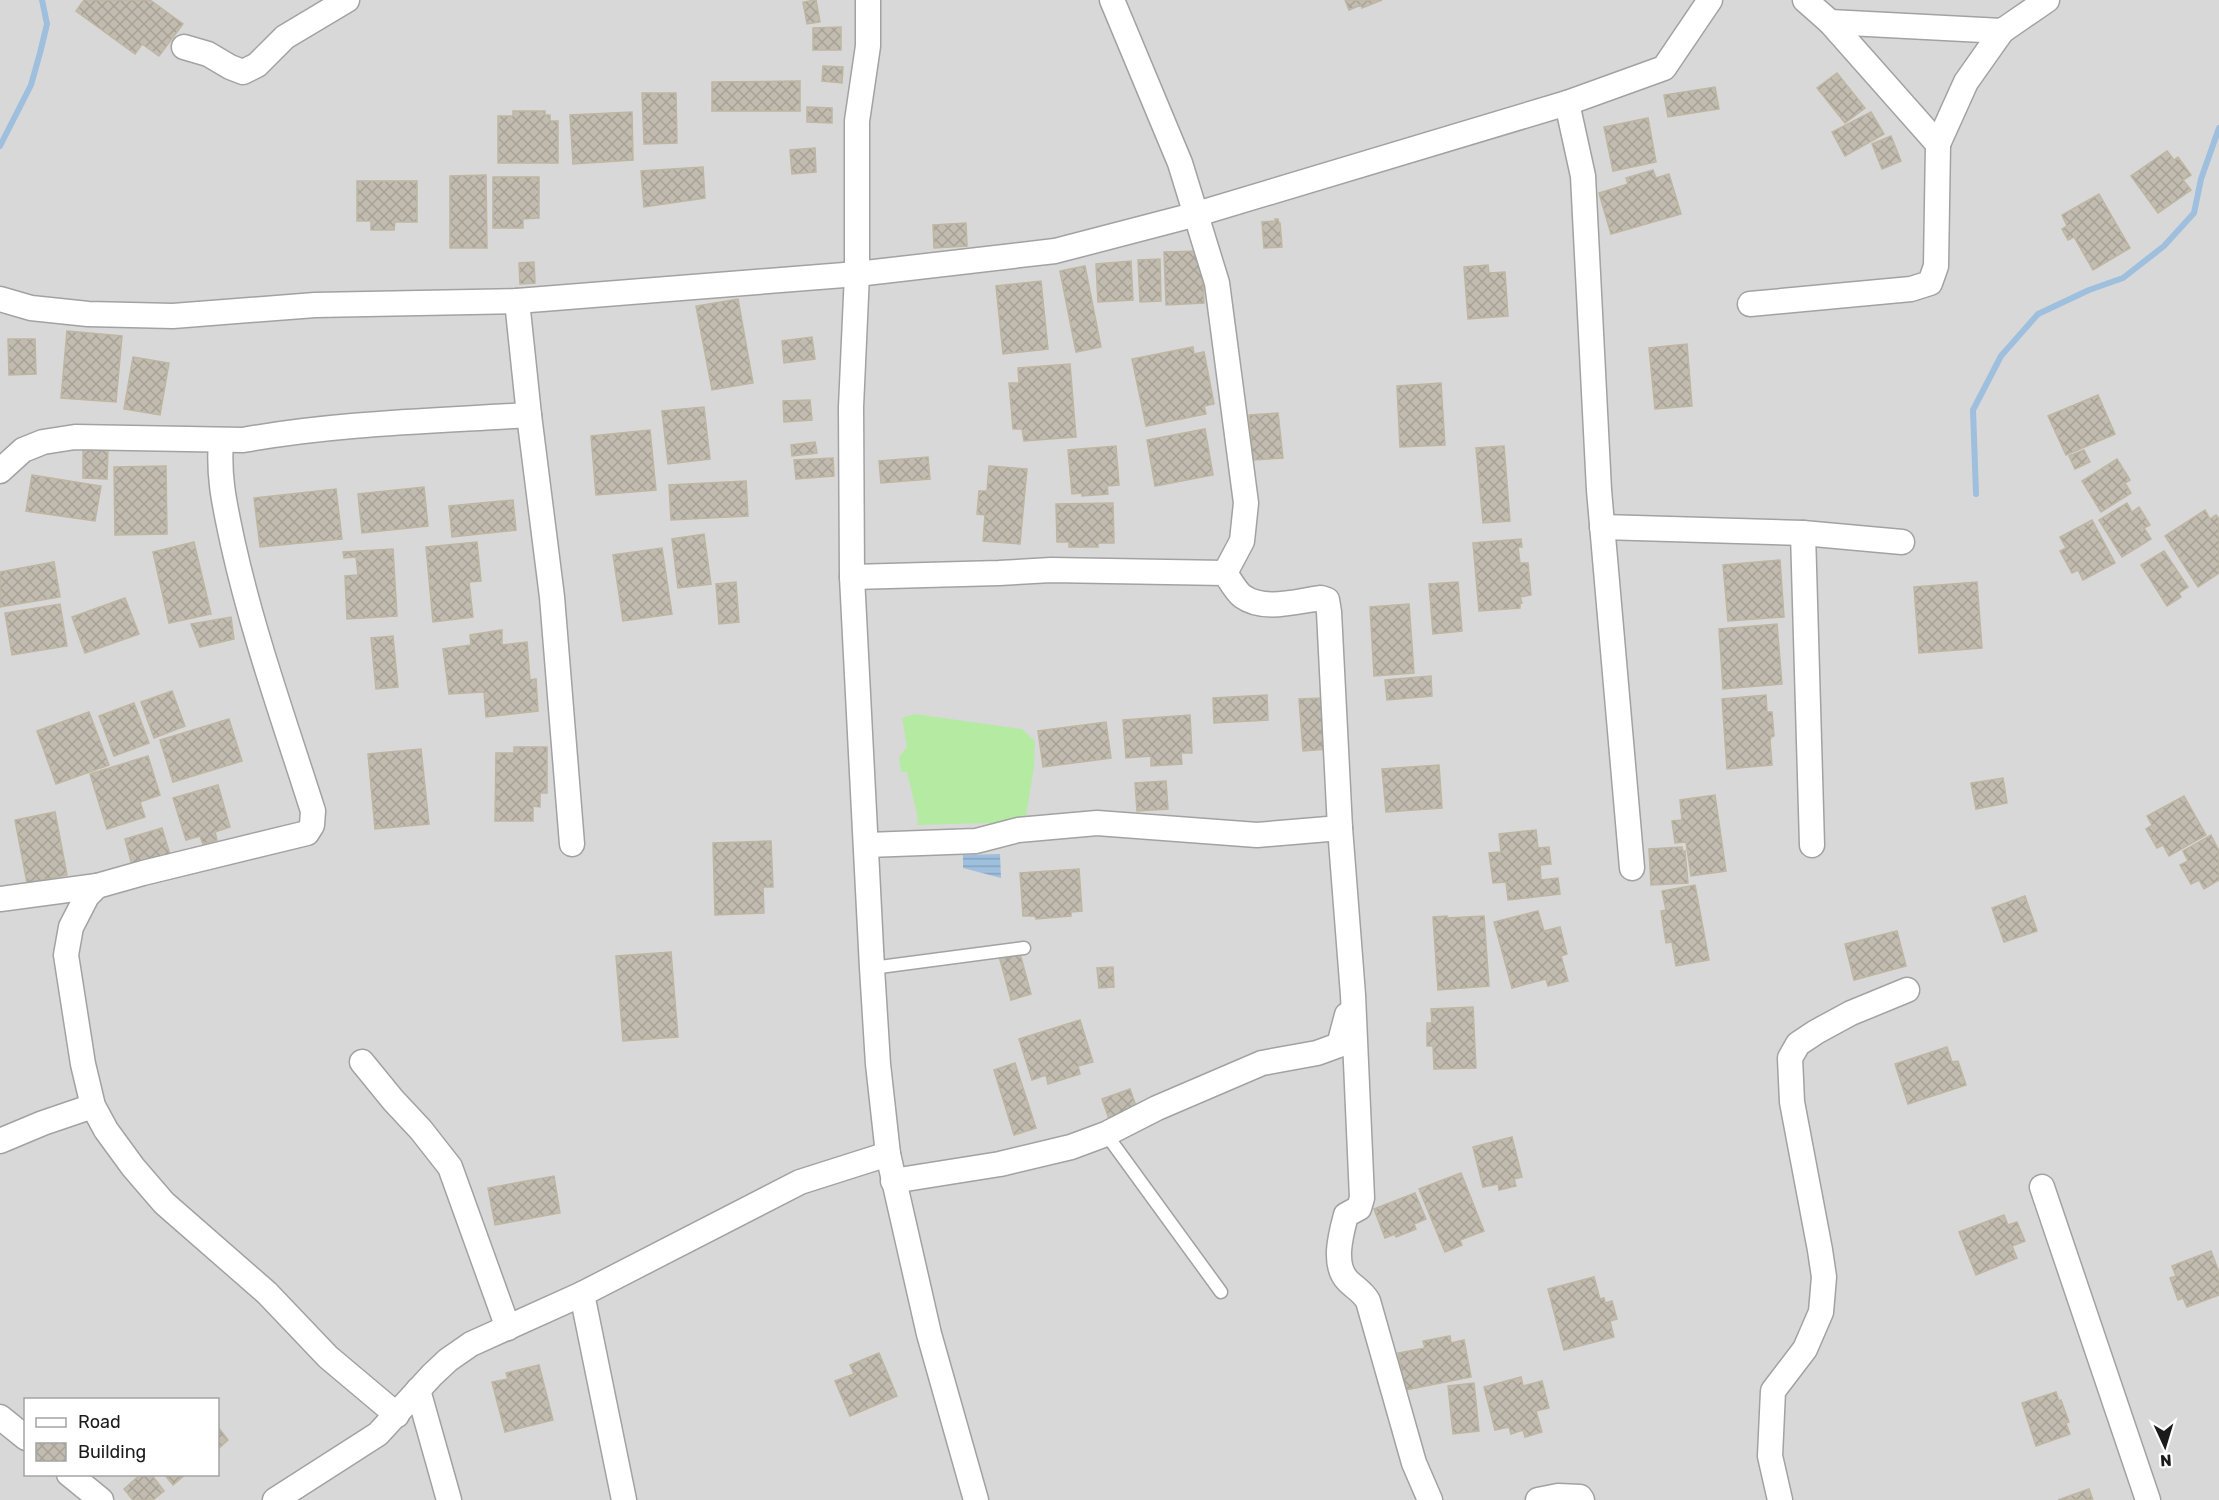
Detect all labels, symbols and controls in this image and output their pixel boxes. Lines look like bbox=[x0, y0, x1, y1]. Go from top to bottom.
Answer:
legend bbox=[24, 1398, 219, 1476]
text: Road bbox=[78, 1411, 121, 1433]
north arrow bbox=[2135, 1416, 2195, 1476]
text: Building bbox=[78, 1441, 146, 1463]
text: N bbox=[2160, 1451, 2172, 1470]

